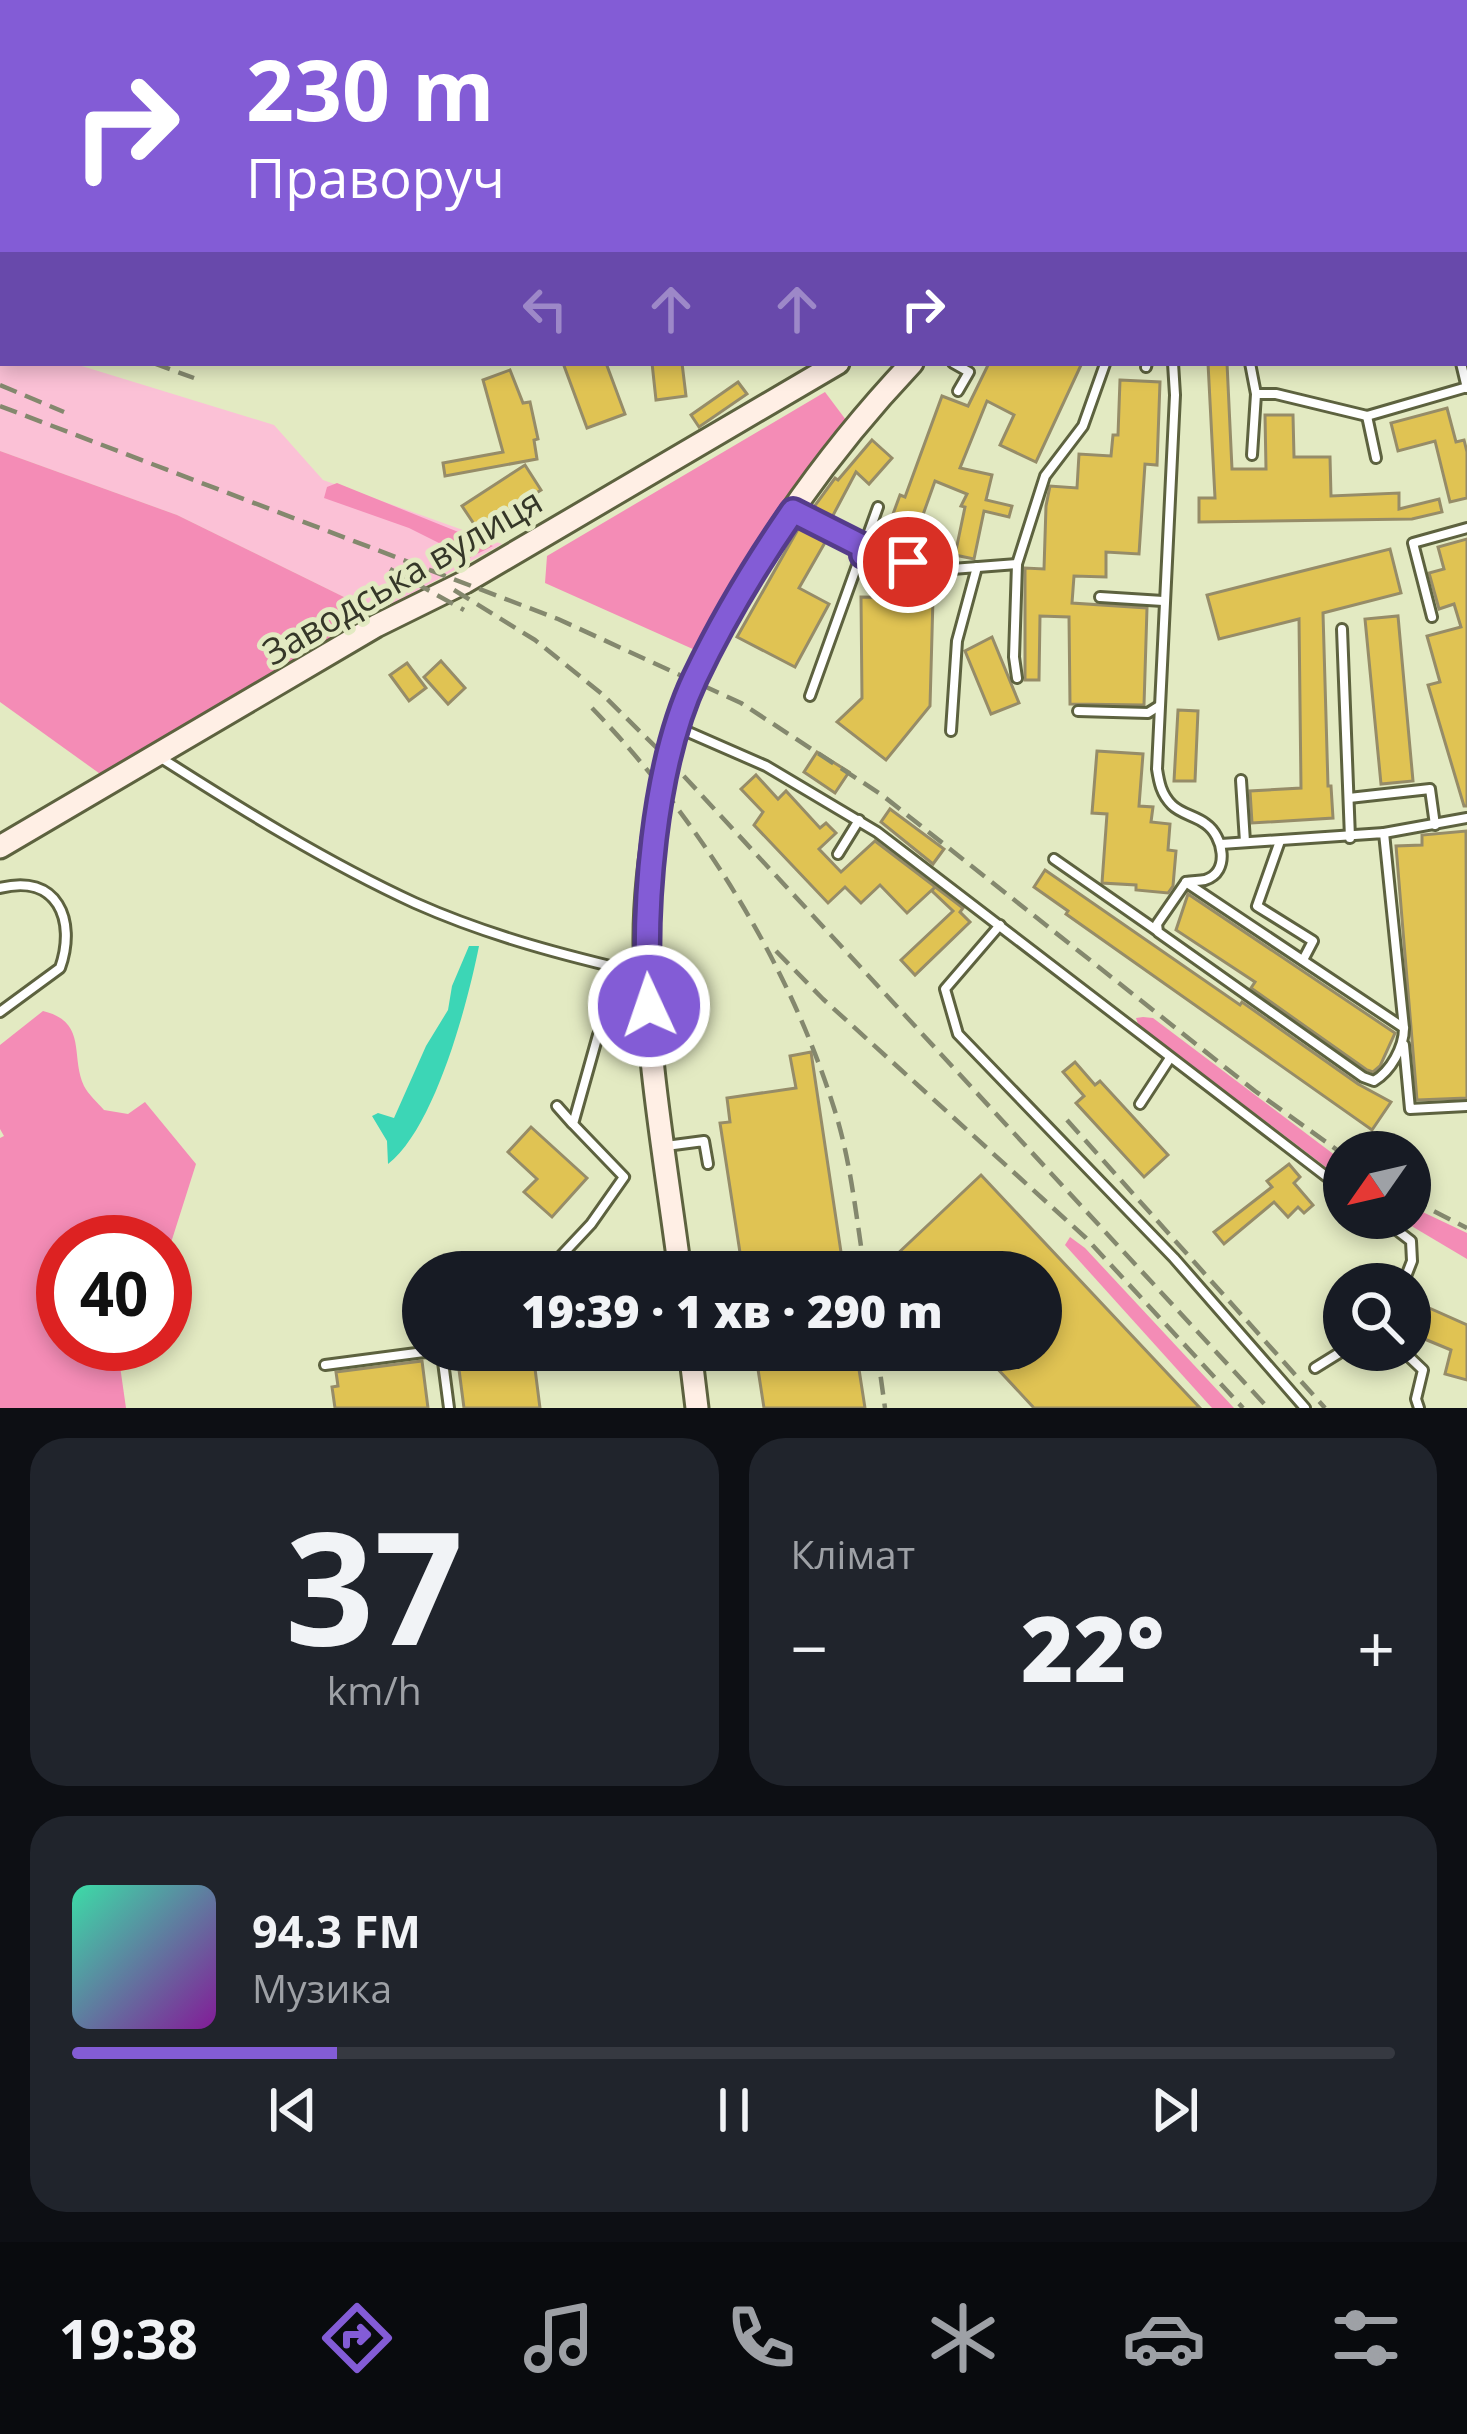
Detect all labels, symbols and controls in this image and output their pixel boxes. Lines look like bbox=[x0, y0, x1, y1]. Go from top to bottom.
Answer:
text: 230 m bbox=[246, 31, 494, 146]
icon: right bbox=[48, 48, 204, 204]
text: Праворуч bbox=[246, 140, 505, 214]
icon: left bbox=[512, 276, 578, 342]
icon: ahead bbox=[638, 276, 704, 342]
icon: ahead bbox=[764, 276, 830, 342]
icon: right bbox=[890, 276, 956, 342]
street label: Заводська вулиця bbox=[253, 476, 551, 676]
pin bbox=[857, 511, 959, 613]
icon: arrive bbox=[875, 529, 941, 595]
position arrow bbox=[586, 943, 712, 1069]
north arrow bbox=[1323, 1131, 1431, 1239]
map controls bbox=[1323, 1131, 1431, 1371]
speed limit sign: 40 bbox=[36, 1215, 192, 1371]
button: search bbox=[1323, 1263, 1431, 1371]
text: 19:39 · 1 хв · 290 m bbox=[521, 1280, 943, 1341]
text: 37 bbox=[285, 1478, 463, 1691]
text: Клімат bbox=[791, 1527, 915, 1580]
text: 22° bbox=[1021, 1586, 1164, 1708]
text: − bbox=[791, 1602, 828, 1692]
text: + bbox=[1357, 1602, 1395, 1692]
text: km/h bbox=[327, 1663, 422, 1716]
text: 94.3 FM bbox=[252, 1900, 421, 1961]
text: Музика bbox=[252, 1961, 392, 2014]
icon: previous bbox=[260, 2077, 326, 2143]
icon: pause bbox=[701, 2077, 767, 2143]
icon: next bbox=[1142, 2077, 1208, 2143]
icon: directions bbox=[315, 2296, 399, 2380]
icon: music bbox=[517, 2296, 601, 2380]
icon: phone bbox=[719, 2296, 803, 2380]
icon: climate bbox=[921, 2296, 1005, 2380]
icon: car bbox=[1122, 2296, 1206, 2380]
icon: filters bbox=[1324, 2296, 1408, 2380]
text: 19:38 bbox=[59, 2301, 198, 2375]

